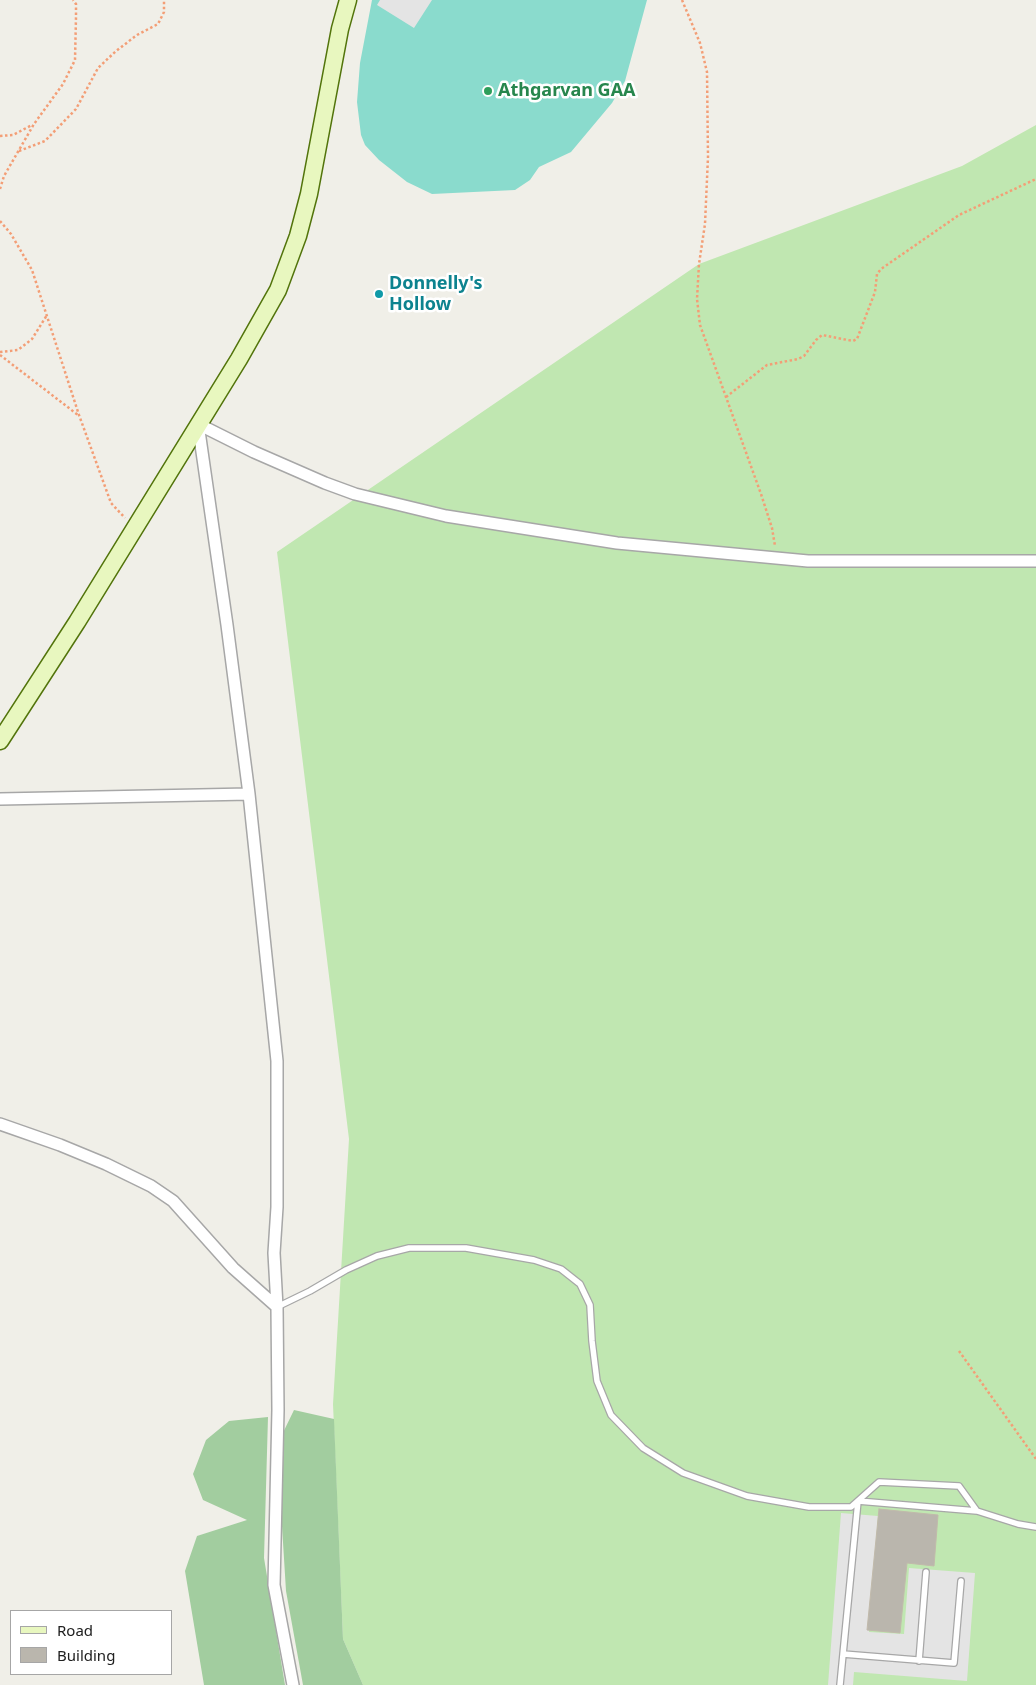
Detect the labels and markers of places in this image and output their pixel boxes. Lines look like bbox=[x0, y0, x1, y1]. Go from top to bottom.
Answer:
place label: Athgarvan GAA bbox=[498, 80, 636, 102]
marker: Athgarvan GAA bbox=[482, 85, 494, 97]
place label: Donnelly's Hollow bbox=[389, 273, 483, 316]
marker: Donnelly's Hollow bbox=[373, 288, 385, 300]

